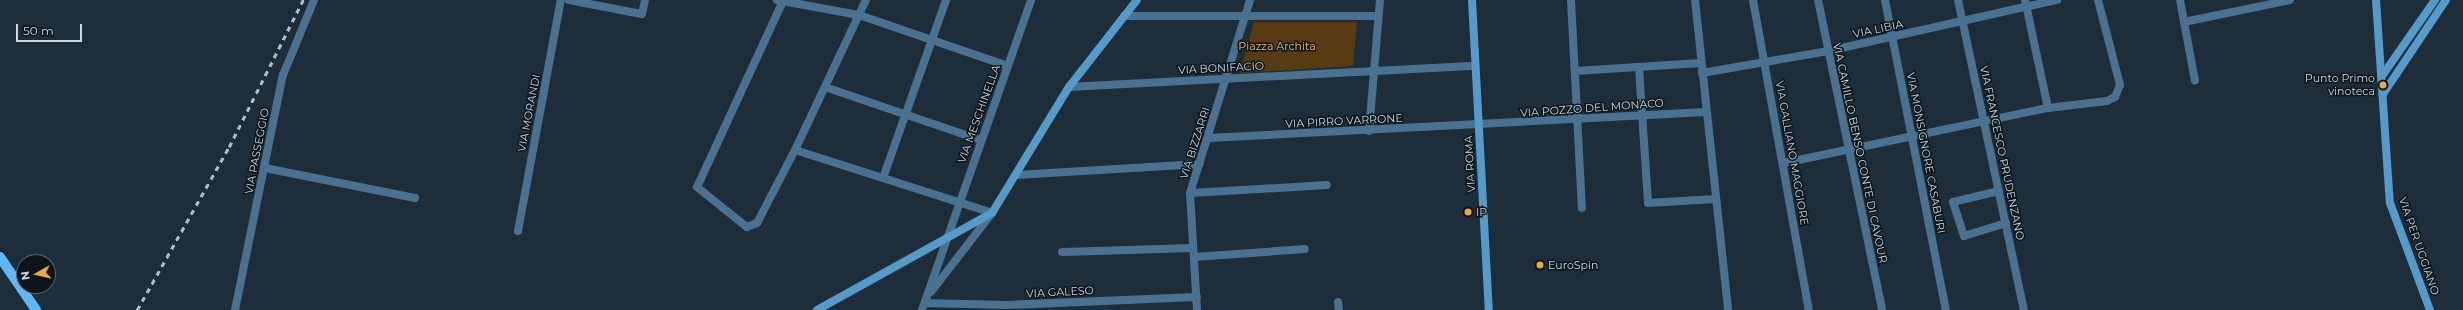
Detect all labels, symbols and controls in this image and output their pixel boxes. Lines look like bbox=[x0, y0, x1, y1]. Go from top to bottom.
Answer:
scale bar bbox=[18, 16, 84, 42]
street label: VIA LIBIA bbox=[1852, 17, 1904, 41]
text: 50 m bbox=[23, 23, 54, 38]
park label: Piazza Archita bbox=[1238, 39, 1316, 53]
street label: VIA CAMILLO BENSO CONTE DI CAVOUR bbox=[1830, 42, 1890, 264]
street label: VIA BONIFACIO bbox=[1178, 59, 1264, 77]
street label: VIA MESCHINELLA bbox=[955, 63, 1003, 165]
street label: VIA FRANCESCO PRUDENZANO bbox=[1977, 65, 2027, 241]
street label: VIA MONSIGNORE CASABURI bbox=[1904, 71, 1948, 235]
place label: Punto Primo vinoteca bbox=[2305, 72, 2375, 98]
street label: VIA MORANDI bbox=[515, 73, 543, 153]
street label: VIA GALLIANO MAGGIORE bbox=[1773, 80, 1811, 226]
marker: Punto Primo vinoteca bbox=[2378, 80, 2388, 90]
street label: VIA POZZO DEL MONACO bbox=[1520, 96, 1664, 120]
street label: VIA BIZZARRI bbox=[1177, 105, 1213, 181]
street label: VIA PASSEGGIO bbox=[242, 107, 272, 195]
street label: VIA PIRRO VARRONE bbox=[1285, 111, 1403, 131]
street label: VIA ROMA bbox=[1462, 135, 1478, 193]
street label: VIA PER UGGIANO bbox=[2396, 195, 2442, 297]
place label: IP bbox=[1476, 205, 1487, 219]
marker: IP bbox=[1463, 207, 1473, 217]
north arrow bbox=[16, 254, 56, 294]
place label: EuroSpin bbox=[1548, 258, 1598, 272]
marker: EuroSpin bbox=[1535, 260, 1545, 270]
text: N bbox=[18, 270, 33, 281]
street label: VIA GALESO bbox=[1026, 284, 1094, 300]

